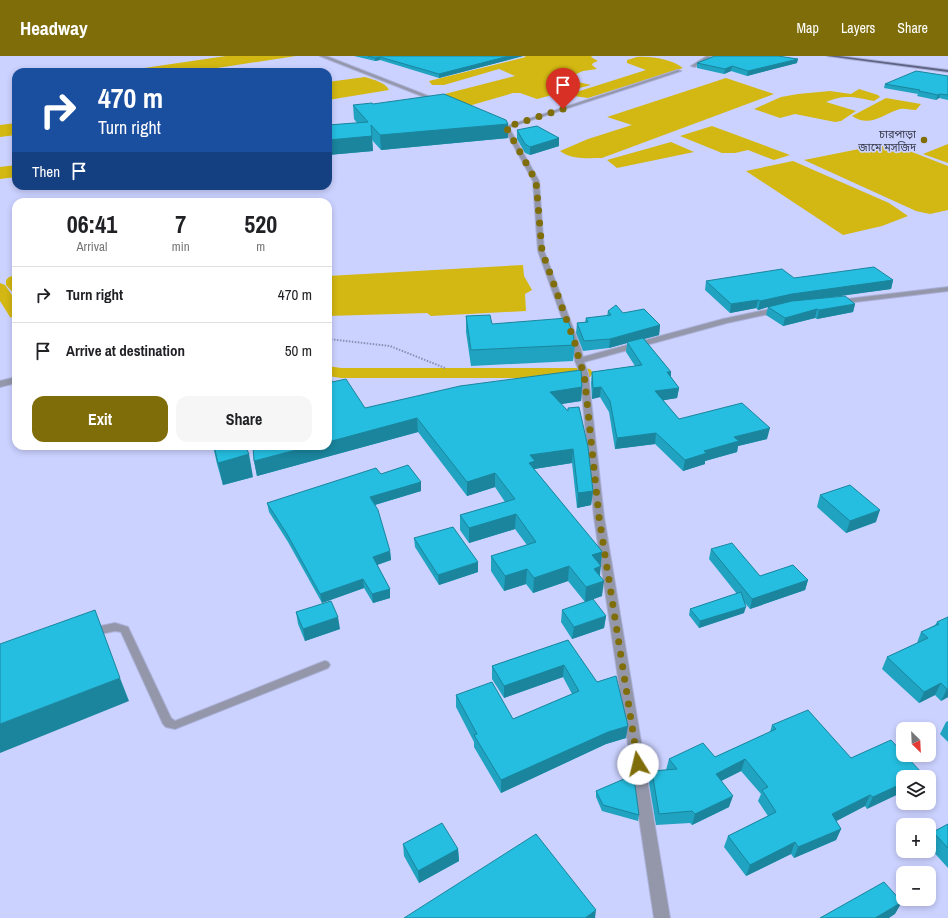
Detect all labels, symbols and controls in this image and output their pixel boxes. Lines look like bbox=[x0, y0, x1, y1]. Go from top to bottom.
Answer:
text: Headway bbox=[20, 15, 88, 41]
text: Map bbox=[797, 19, 819, 37]
text: Layers bbox=[841, 19, 875, 37]
text: Share bbox=[897, 19, 928, 37]
pin bbox=[546, 68, 580, 109]
icon: arrive bbox=[552, 74, 574, 96]
text: 470 m bbox=[98, 79, 163, 117]
icon: right bbox=[32, 84, 84, 136]
text: Turn right bbox=[98, 115, 161, 140]
place label: চারপাড়া জামে মসজিদ bbox=[857, 127, 917, 154]
marker: চারপাড়া জামে মসজিদ bbox=[919, 135, 929, 145]
icon: arrive bbox=[68, 160, 90, 182]
text: Then bbox=[32, 161, 60, 182]
text: 06:41 bbox=[67, 208, 117, 240]
text: 7 bbox=[175, 208, 186, 240]
text: 520 bbox=[244, 208, 277, 240]
text: Arrival bbox=[77, 238, 107, 255]
text: min bbox=[172, 238, 190, 255]
text: m bbox=[256, 238, 265, 255]
icon: right bbox=[32, 284, 54, 306]
text: Turn right bbox=[66, 284, 123, 305]
text: 470 m bbox=[278, 284, 312, 305]
icon: arrive bbox=[32, 340, 54, 362]
text: Arrive at destination bbox=[66, 340, 185, 361]
text: 50 m bbox=[285, 340, 312, 361]
button: Exit bbox=[32, 396, 168, 442]
button: Share bbox=[176, 396, 312, 442]
north arrow bbox=[896, 722, 936, 762]
map controls bbox=[896, 722, 936, 906]
position arrow bbox=[617, 743, 659, 785]
button: layers bbox=[896, 770, 936, 810]
button: + bbox=[896, 818, 936, 858]
button: − bbox=[896, 866, 936, 906]

